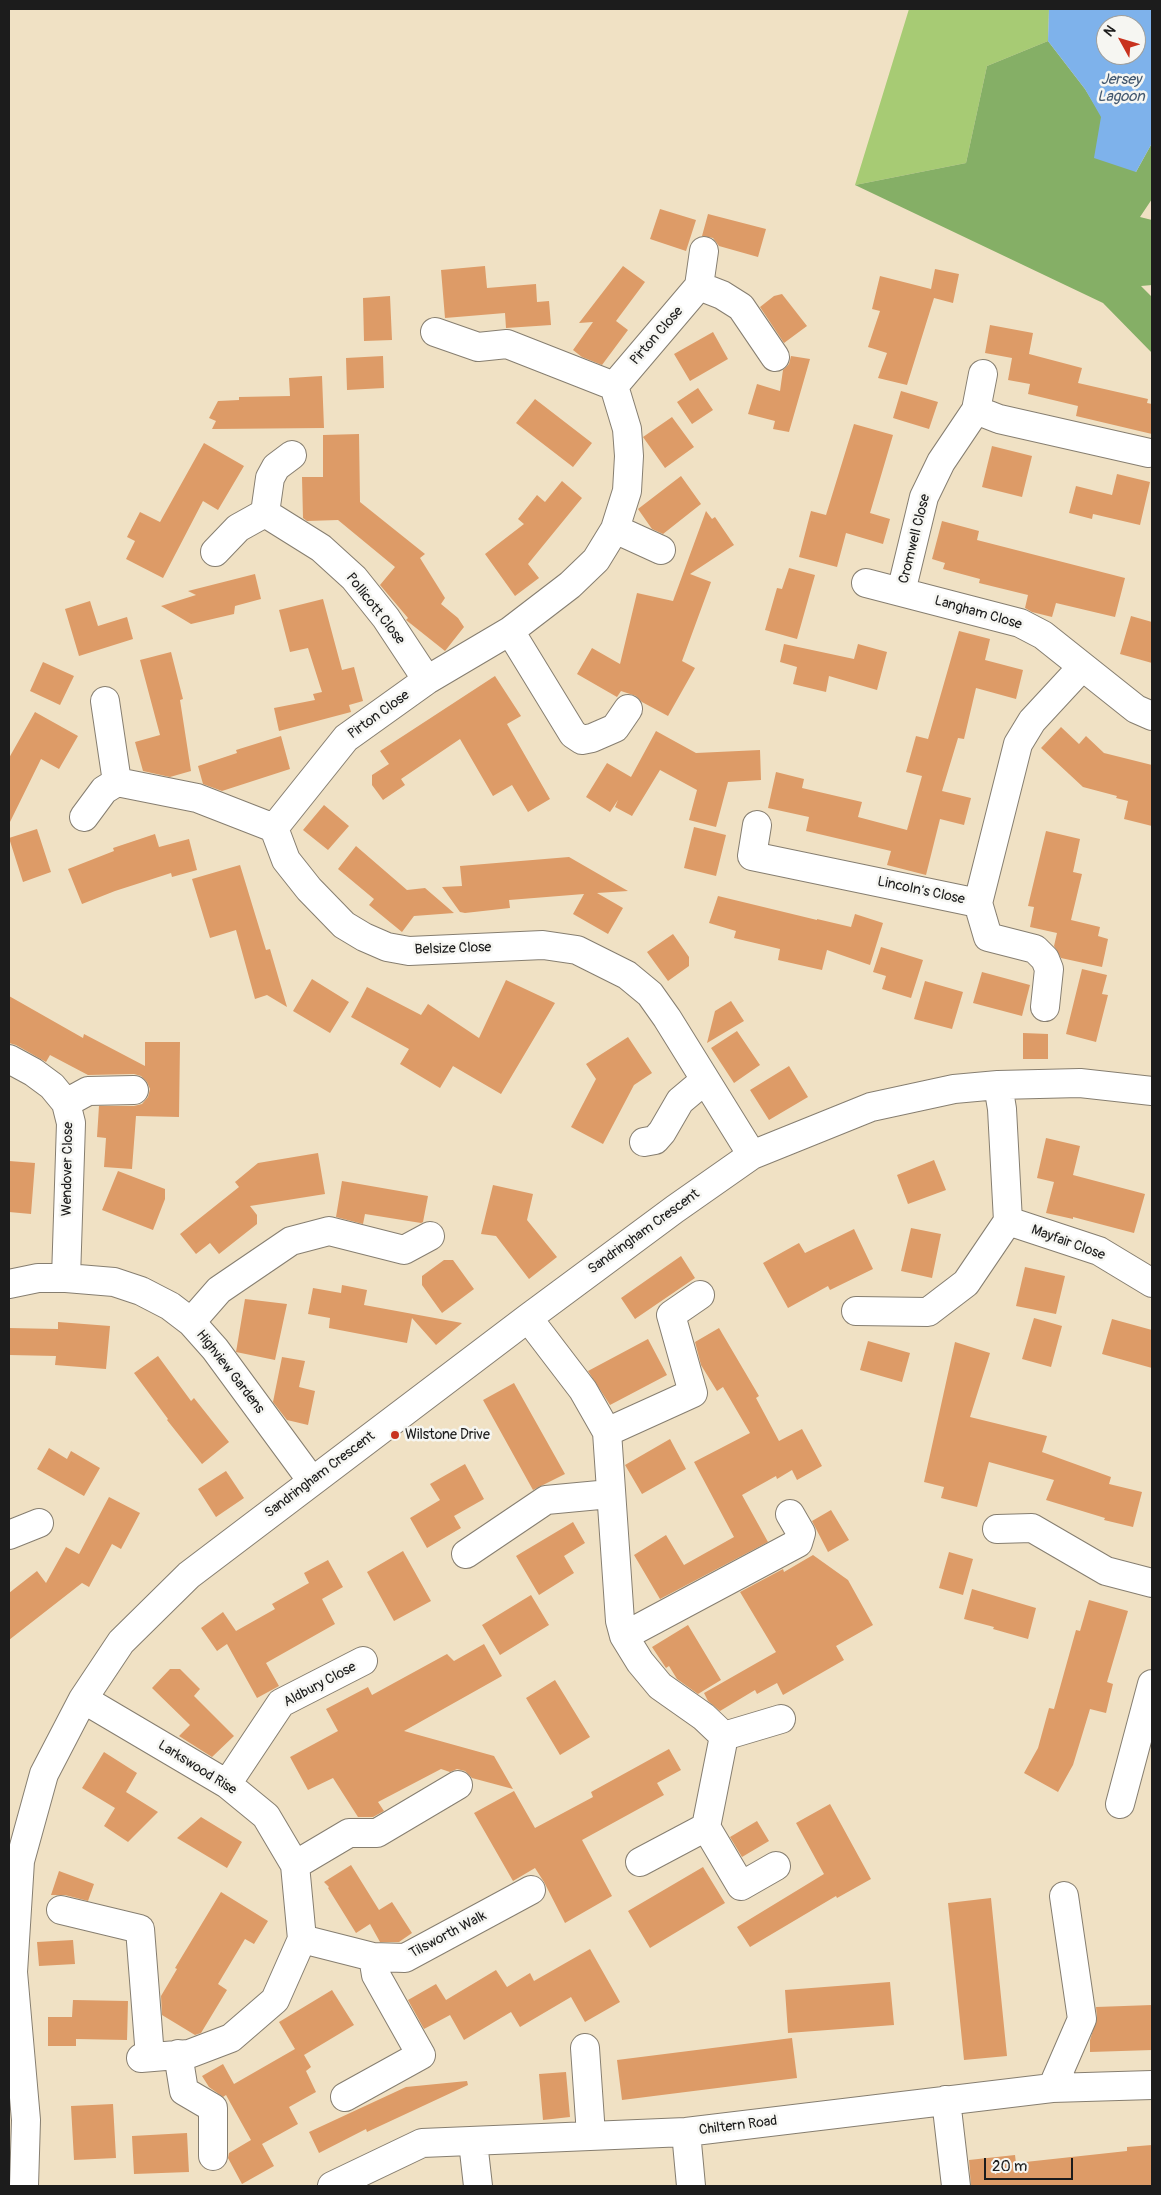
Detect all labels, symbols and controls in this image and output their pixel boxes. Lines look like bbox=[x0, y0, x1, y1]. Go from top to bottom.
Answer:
north arrow bbox=[1096, 15, 1146, 65]
text: N bbox=[1100, 22, 1119, 40]
water label: Jersey Lagoon bbox=[1097, 71, 1145, 106]
street label: Pirton Close bbox=[627, 303, 687, 369]
street label: Cromwell Close bbox=[896, 493, 934, 585]
street label: Pollicott Close bbox=[342, 570, 408, 648]
street label: Langham Close bbox=[932, 592, 1024, 634]
street label: Pirton Close bbox=[345, 687, 413, 743]
street label: Lincoln's Close bbox=[876, 874, 966, 908]
street label: Belsize Close bbox=[414, 939, 492, 959]
street label: Wendover Close bbox=[59, 1122, 77, 1216]
street label: Sandringham Crescent bbox=[585, 1186, 703, 1278]
street label: Mayfair Close bbox=[1029, 1222, 1107, 1264]
street label: Highview Gardens bbox=[192, 1327, 268, 1417]
place label: Wilstone Drive bbox=[405, 1427, 490, 1443]
street label: Sandringham Crescent bbox=[262, 1428, 378, 1522]
marker: Wilstone Drive bbox=[389, 1429, 401, 1441]
street label: Aldbury Close bbox=[281, 1659, 359, 1711]
street label: Larkswood Rise bbox=[155, 1737, 239, 1799]
street label: Tilsworth Walk bbox=[407, 1908, 489, 1962]
street label: Chiltern Road bbox=[698, 2113, 778, 2139]
scale bar bbox=[986, 2148, 1075, 2180]
text: 20 m bbox=[992, 2157, 1027, 2176]

